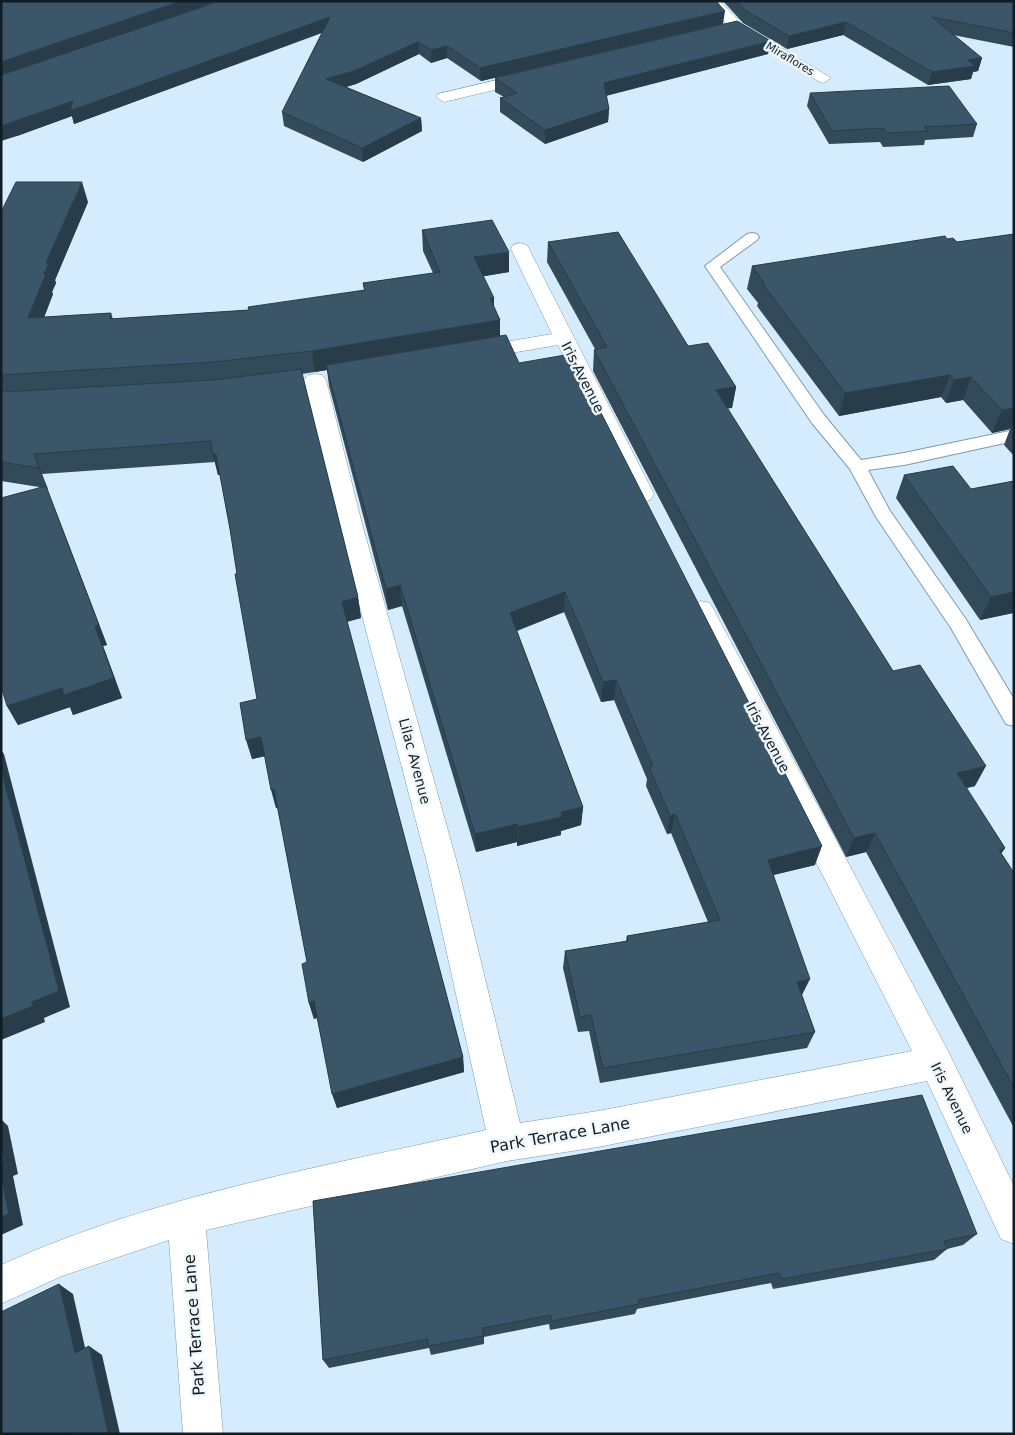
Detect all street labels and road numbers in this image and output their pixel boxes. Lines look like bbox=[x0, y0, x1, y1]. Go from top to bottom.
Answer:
street label: Miraflores bbox=[763, 39, 817, 79]
street label: Iris Avenue bbox=[558, 339, 608, 415]
street label: Iris Avenue bbox=[743, 699, 793, 775]
street label: Lilac Avenue bbox=[396, 716, 434, 806]
street label: Iris Avenue bbox=[928, 1060, 976, 1136]
street label: Park Terrace Lane bbox=[489, 1113, 631, 1157]
street label: Park Terrace Lane bbox=[180, 1254, 208, 1396]

